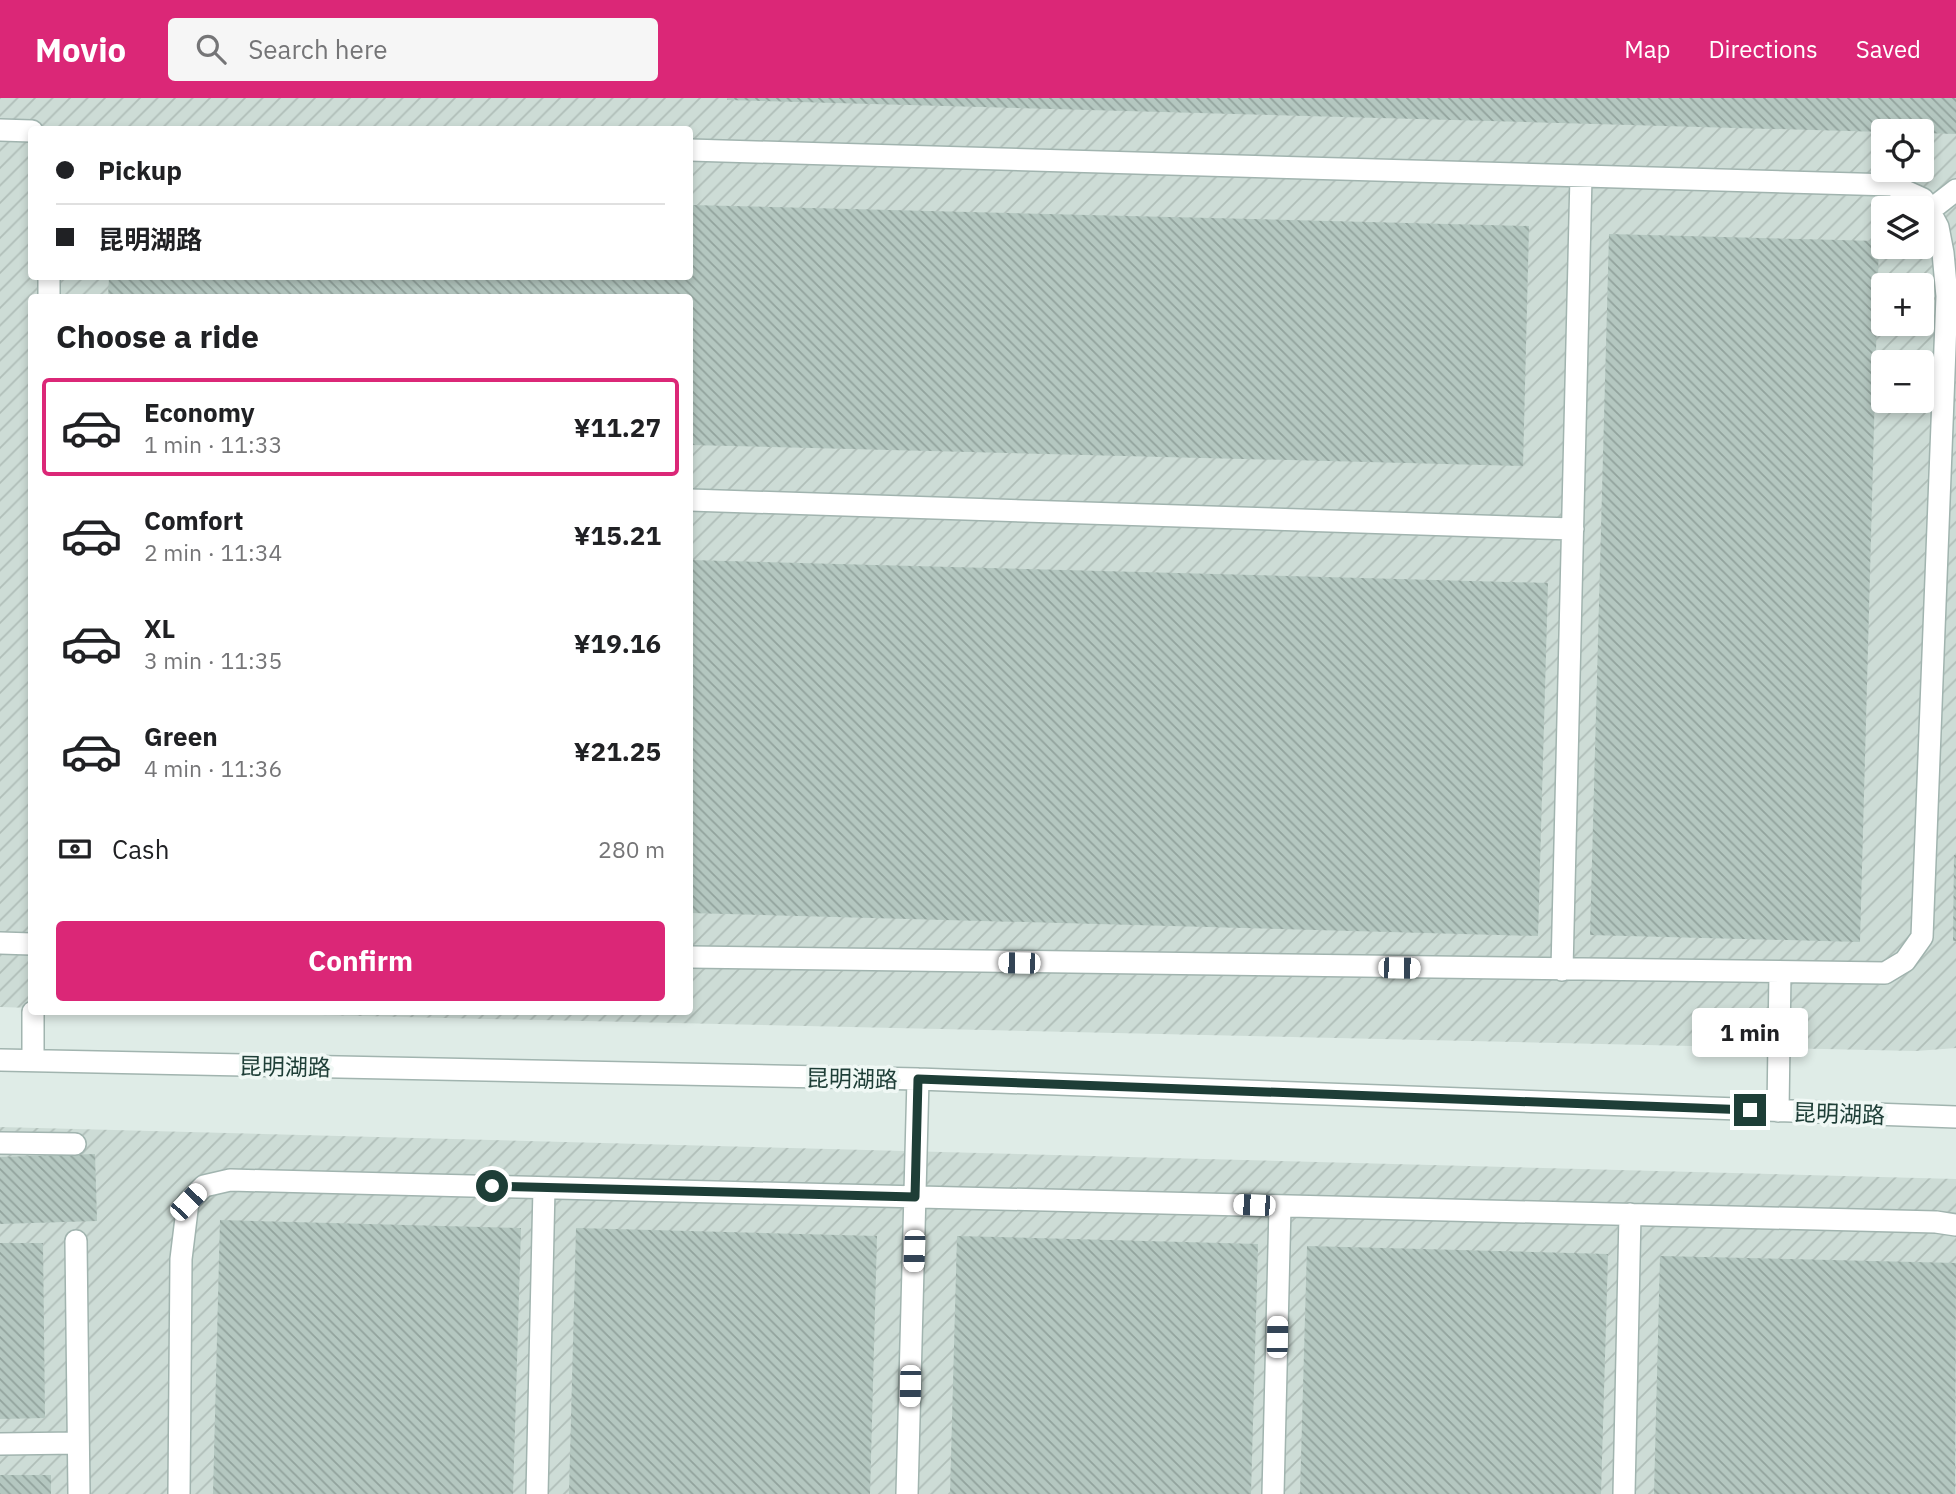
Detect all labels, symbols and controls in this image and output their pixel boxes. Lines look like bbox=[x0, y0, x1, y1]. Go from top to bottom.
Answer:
search box bbox=[168, 18, 658, 81]
text: Movio bbox=[35, 28, 126, 71]
icon: search bbox=[192, 30, 230, 68]
text: Search here bbox=[248, 32, 388, 66]
text: Map bbox=[1624, 33, 1670, 65]
text: Directions bbox=[1708, 33, 1818, 65]
text: Saved bbox=[1856, 33, 1921, 65]
map controls bbox=[1871, 119, 1934, 413]
button: locate bbox=[1871, 119, 1934, 182]
text: Pickup bbox=[98, 153, 182, 187]
button: layers bbox=[1871, 196, 1934, 259]
text: 昆明湖路 bbox=[98, 222, 202, 256]
button: + bbox=[1871, 273, 1934, 336]
text: Choose a ride bbox=[56, 315, 259, 357]
button: − bbox=[1871, 350, 1934, 413]
text: Economy bbox=[144, 395, 255, 429]
icon: car bbox=[60, 396, 123, 459]
text: ¥11.27 bbox=[574, 410, 661, 444]
text: 1 min · 11:33 bbox=[144, 429, 282, 459]
text: Comfort bbox=[144, 503, 243, 537]
icon: car bbox=[60, 504, 123, 567]
text: ¥15.21 bbox=[574, 518, 661, 552]
text: 2 min · 11:34 bbox=[144, 537, 282, 567]
text: XL bbox=[144, 611, 175, 645]
icon: car bbox=[60, 612, 123, 675]
text: ¥19.16 bbox=[574, 626, 661, 660]
text: 3 min · 11:35 bbox=[144, 645, 282, 675]
text: Green bbox=[144, 719, 218, 753]
icon: car bbox=[60, 720, 123, 783]
text: ¥21.25 bbox=[574, 734, 661, 768]
text: 4 min · 11:36 bbox=[144, 753, 282, 783]
icon: cash bbox=[56, 830, 94, 868]
text: Cash bbox=[112, 832, 169, 866]
text: 280 m bbox=[598, 834, 665, 864]
button: Confirm bbox=[56, 921, 665, 1001]
car bbox=[998, 952, 1041, 974]
car bbox=[1378, 957, 1421, 979]
callout: 1 min bbox=[1692, 1009, 1808, 1058]
text: 1 min bbox=[1720, 1017, 1780, 1047]
street label: 昆明湖路 bbox=[239, 1050, 331, 1082]
street label: 昆明湖路 bbox=[806, 1062, 898, 1094]
route end bbox=[1734, 1094, 1766, 1126]
street label: 昆明湖路 bbox=[1793, 1096, 1885, 1130]
route start bbox=[476, 1170, 508, 1202]
car bbox=[166, 1180, 211, 1224]
car bbox=[1233, 1194, 1276, 1216]
car bbox=[903, 1230, 926, 1272]
car bbox=[1267, 1316, 1288, 1358]
car bbox=[900, 1365, 921, 1407]

